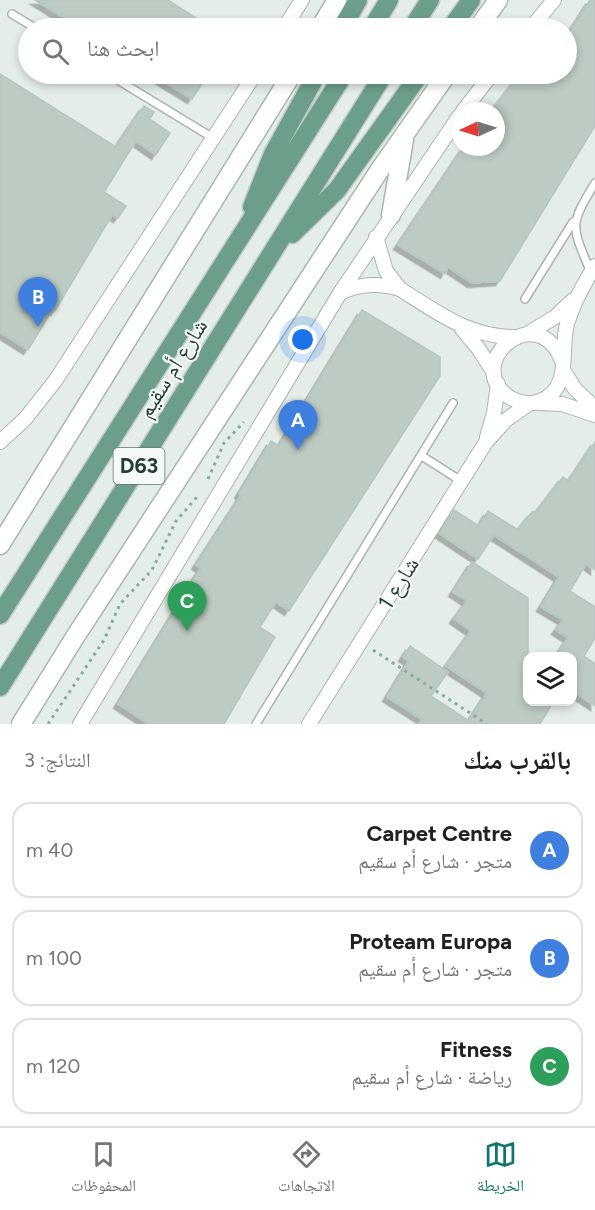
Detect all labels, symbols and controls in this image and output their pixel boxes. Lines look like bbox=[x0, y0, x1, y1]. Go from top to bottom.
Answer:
search box bbox=[18, 18, 577, 84]
icon: search bbox=[39, 35, 72, 68]
text: ابحث هنا bbox=[87, 35, 160, 62]
north arrow bbox=[451, 102, 505, 156]
pin: B bbox=[18, 278, 57, 327]
street label: شارع أم سقيم bbox=[132, 314, 214, 423]
your location bbox=[288, 325, 317, 354]
pin: A bbox=[278, 400, 318, 450]
road number: D63 bbox=[114, 448, 164, 484]
street label: شارع 1 bbox=[372, 552, 425, 614]
pin: C bbox=[168, 582, 207, 631]
map controls bbox=[523, 652, 577, 706]
button: layers bbox=[523, 652, 577, 706]
text: بالقرب منك bbox=[463, 744, 571, 776]
text: النتائج: 3 bbox=[24, 748, 91, 772]
text: Carpet Centre bbox=[366, 820, 512, 847]
text: 40 m bbox=[26, 838, 73, 862]
text: A bbox=[542, 838, 557, 862]
text: متجر · شارع أم سقيم bbox=[358, 849, 512, 873]
text: Proteam Europa bbox=[349, 928, 512, 955]
text: 100 m bbox=[26, 946, 82, 970]
text: B bbox=[543, 946, 556, 970]
text: متجر · شارع أم سقيم bbox=[358, 957, 512, 981]
text: Fitness bbox=[440, 1036, 512, 1063]
text: 120 m bbox=[26, 1054, 80, 1078]
text: C bbox=[542, 1054, 557, 1078]
text: رياضة · شارع أم سقيم bbox=[352, 1065, 512, 1089]
tab: المحفوظات bbox=[71, 1138, 136, 1201]
tab: الاتجاهات bbox=[278, 1138, 335, 1201]
tab: الخريطة bbox=[477, 1138, 524, 1201]

